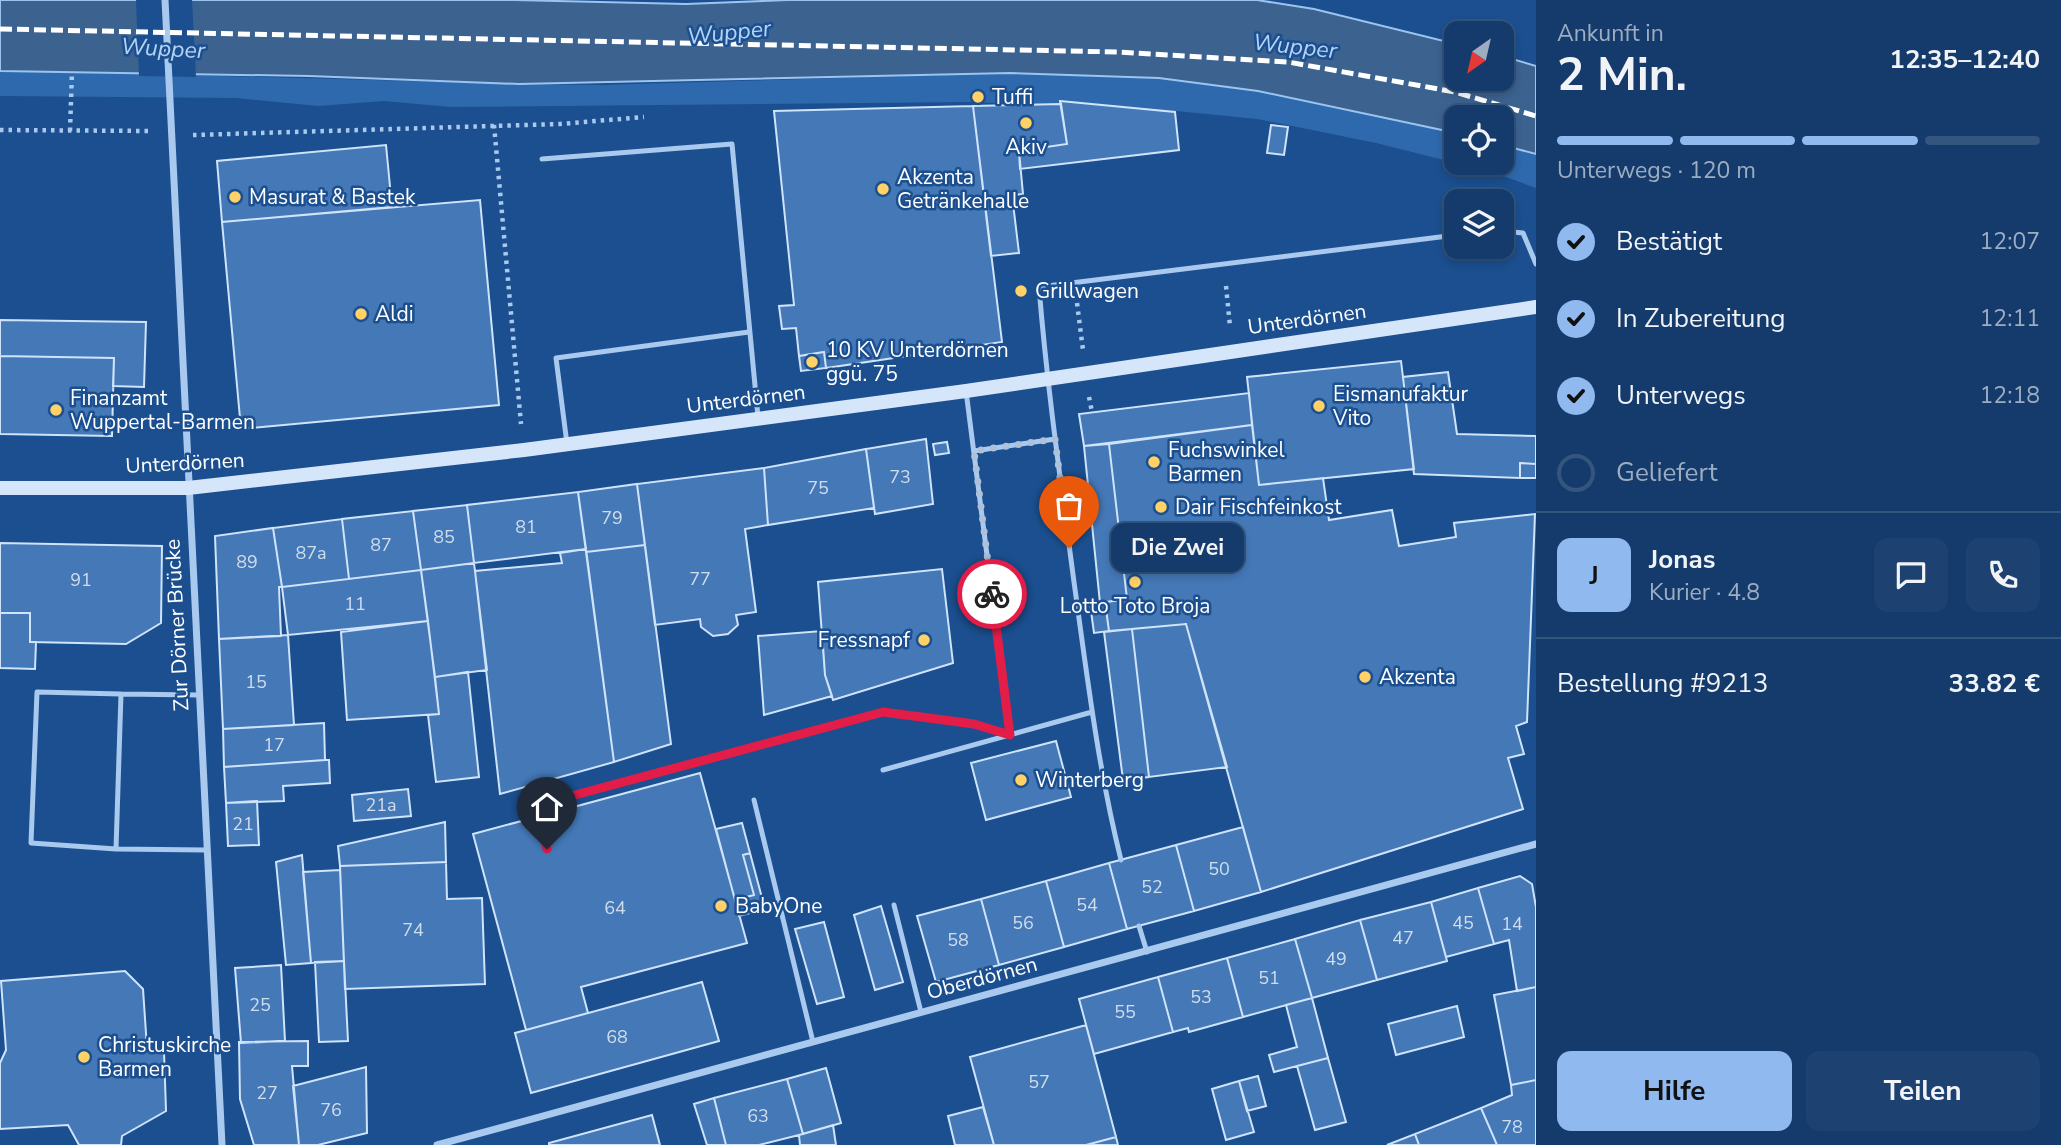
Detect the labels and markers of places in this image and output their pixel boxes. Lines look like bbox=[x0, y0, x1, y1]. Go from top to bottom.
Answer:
place label: Tuffi bbox=[992, 83, 1033, 111]
marker: Tuffi bbox=[970, 89, 986, 105]
marker: Akiv bbox=[1018, 115, 1034, 131]
place label: Akiv bbox=[1005, 133, 1047, 161]
place label: Akzenta Getränkehalle bbox=[897, 163, 1029, 215]
marker: Akzenta Getränkehalle bbox=[875, 181, 891, 197]
place label: Masurat & Bastek bbox=[249, 183, 416, 211]
marker: Masurat & Bastek bbox=[227, 189, 243, 205]
place label: Grillwagen bbox=[1035, 277, 1139, 305]
marker: Grillwagen bbox=[1013, 283, 1029, 299]
place label: Aldi bbox=[375, 300, 414, 328]
marker: Aldi bbox=[353, 306, 369, 322]
place label: 10 KV Unterdörnen ggü. 75 bbox=[826, 336, 1009, 388]
marker: 10 KV Unterdörnen ggü. 75 bbox=[804, 354, 820, 370]
place label: Eismanufaktur Vito bbox=[1332, 380, 1468, 432]
place label: Finanzamt Wuppertal-Barmen bbox=[70, 384, 255, 436]
marker: Eismanufaktur Vito bbox=[1311, 398, 1327, 414]
marker: Finanzamt Wuppertal-Barmen bbox=[48, 402, 64, 418]
place label: Fuchswinkel Barmen bbox=[1168, 436, 1285, 488]
marker: Fuchswinkel Barmen bbox=[1146, 454, 1162, 470]
pin bbox=[1039, 476, 1099, 548]
place label: Dair Fischfeinkost bbox=[1175, 493, 1342, 521]
marker: Dair Fischfeinkost bbox=[1153, 499, 1169, 515]
callout: Die Zwei bbox=[1111, 524, 1244, 572]
marker: Lotto Toto Broja bbox=[1127, 574, 1143, 590]
place label: Lotto Toto Broja bbox=[1060, 592, 1210, 620]
place label: Fressnapf bbox=[818, 626, 911, 654]
marker: Fressnapf bbox=[916, 632, 932, 648]
place label: Akzenta bbox=[1379, 663, 1456, 691]
marker: Akzenta bbox=[1357, 669, 1373, 685]
place label: Winterberg bbox=[1035, 766, 1144, 794]
marker: Winterberg bbox=[1013, 772, 1029, 788]
pin bbox=[517, 777, 577, 849]
place label: BabyOne bbox=[735, 892, 822, 920]
marker: BabyOne bbox=[713, 898, 729, 914]
place label: Christuskirche Barmen bbox=[98, 1031, 231, 1083]
marker: Christuskirche Barmen bbox=[76, 1049, 92, 1065]

